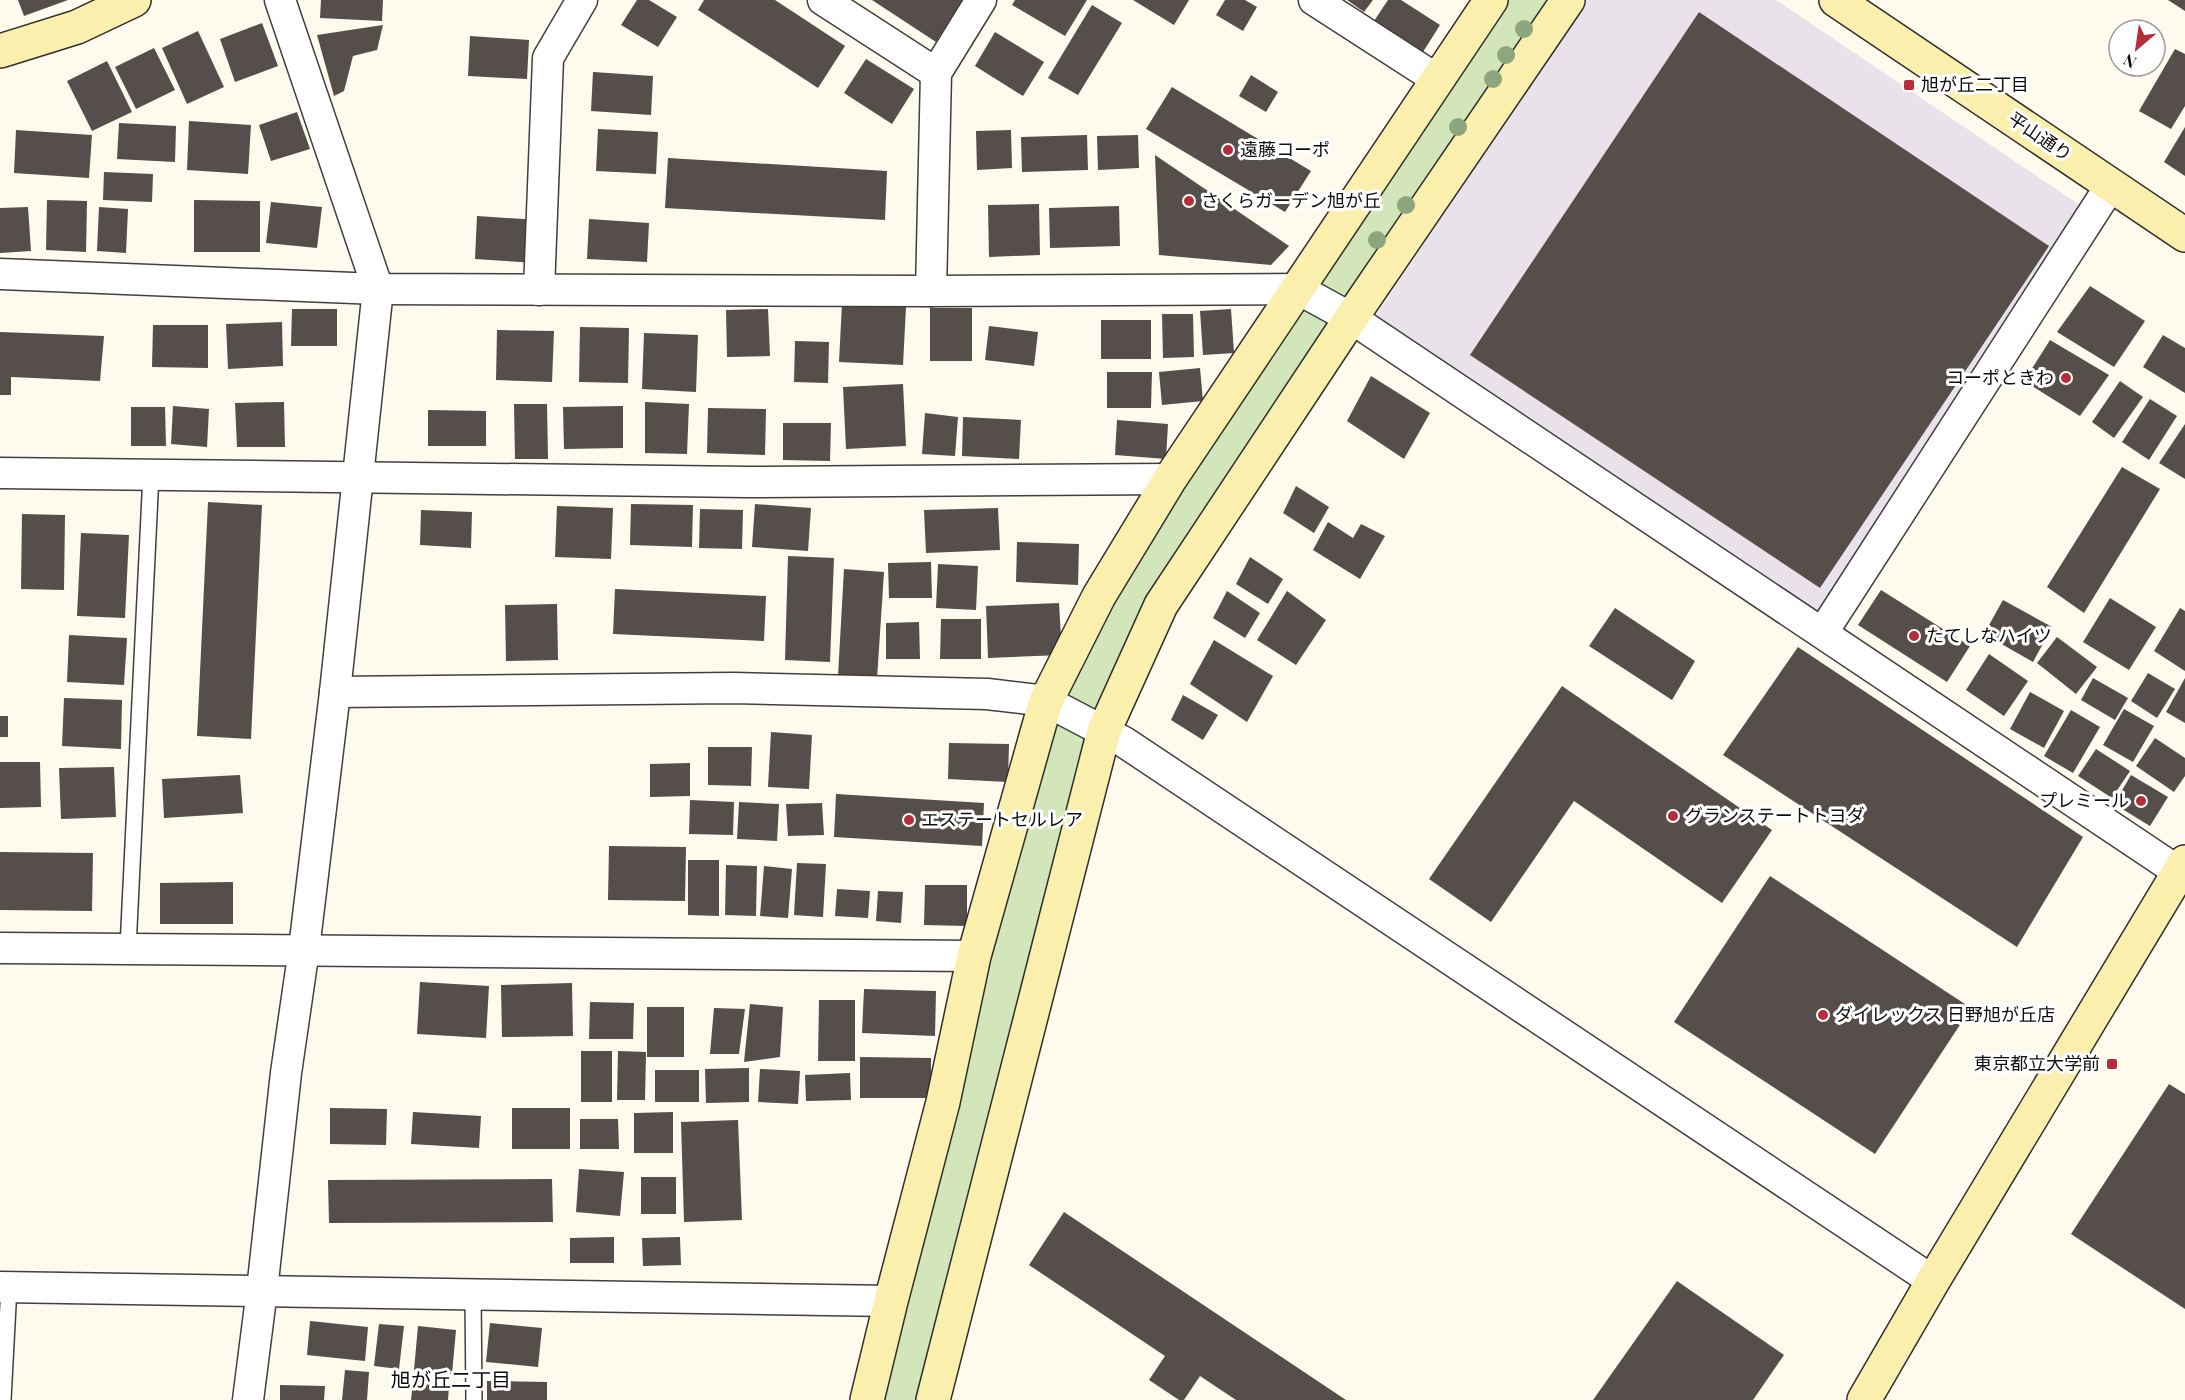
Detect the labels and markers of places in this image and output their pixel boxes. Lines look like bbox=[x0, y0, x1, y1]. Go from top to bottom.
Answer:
place label: 旭が丘二丁目 bbox=[1921, 72, 2029, 96]
marker: 旭が丘二丁目 bbox=[1902, 78, 1916, 92]
place label: 遠藤コーポ bbox=[1240, 137, 1330, 161]
marker: 遠藤コーポ bbox=[1221, 143, 1235, 157]
place label: さくらガーデン旭が丘 bbox=[1201, 188, 1381, 212]
marker: さくらガーデン旭が丘 bbox=[1182, 194, 1196, 208]
place label: コーポときわ bbox=[1946, 365, 2054, 389]
marker: コーポときわ bbox=[2059, 371, 2073, 385]
place label: たてしなハイツ bbox=[1926, 623, 2052, 647]
marker: たてしなハイツ bbox=[1907, 629, 1921, 643]
place label: プレミール bbox=[2039, 788, 2129, 812]
marker: プレミール bbox=[2134, 794, 2148, 808]
place label: グランステートトヨダ bbox=[1685, 803, 1865, 827]
place label: エステートセルレア bbox=[921, 807, 1083, 831]
marker: グランステートトヨダ bbox=[1666, 809, 1680, 823]
marker: エステートセルレア bbox=[902, 813, 916, 827]
place label: ダイレックス 日野旭が丘店 bbox=[1835, 1002, 2055, 1026]
marker: ダイレックス 日野旭が丘店 bbox=[1816, 1008, 1830, 1022]
place label: 東京都立大学前 bbox=[1974, 1051, 2100, 1075]
marker: 東京都立大学前 bbox=[2105, 1057, 2119, 1071]

